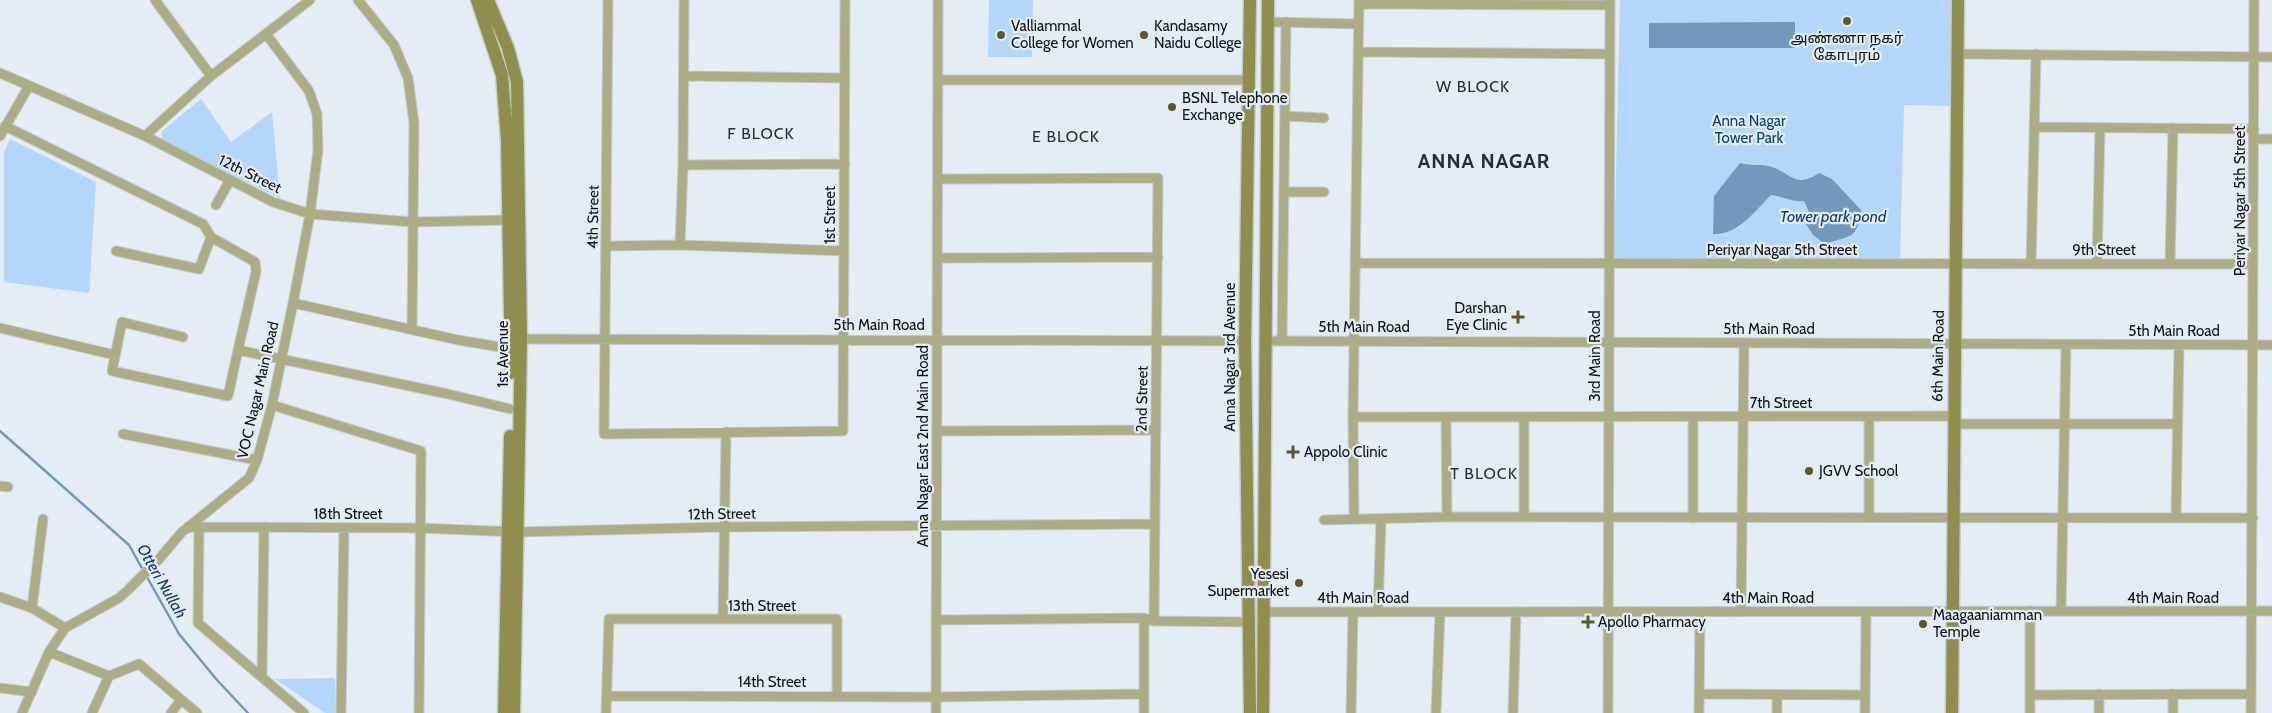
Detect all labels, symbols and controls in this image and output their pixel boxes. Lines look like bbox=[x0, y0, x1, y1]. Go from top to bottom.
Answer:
marker: அண்ணா நகர் கோபுரம் bbox=[1841, 15, 1853, 27]
place label: Valliammal College for Women bbox=[1011, 17, 1134, 52]
place label: Kandasamy Naidu College bbox=[1154, 17, 1242, 52]
marker: Valliammal College for Women bbox=[995, 29, 1007, 41]
marker: Kandasamy Naidu College bbox=[1138, 29, 1150, 41]
place label: அண்ணா நகர் கோபுரம் bbox=[1791, 29, 1904, 64]
district label: W BLOCK bbox=[1436, 77, 1510, 96]
place label: BSNL Telephone Exchange bbox=[1182, 89, 1288, 124]
marker: BSNL Telephone Exchange bbox=[1166, 101, 1178, 113]
park label: Anna Nagar Tower Park bbox=[1712, 112, 1786, 147]
district label: F BLOCK bbox=[727, 124, 795, 143]
street label: Periyar Nagar 5th Street bbox=[2231, 126, 2249, 276]
district label: E BLOCK bbox=[1032, 127, 1100, 146]
district label: ANNA NAGAR bbox=[1418, 149, 1550, 173]
street label: 12th Street bbox=[216, 151, 284, 197]
street label: 4th Street bbox=[583, 185, 603, 249]
street label: 1st Street bbox=[821, 186, 839, 244]
water label: Tower park pond bbox=[1780, 207, 1887, 226]
street label: Periyar Nagar 5th Street bbox=[1707, 241, 1857, 259]
street label: 9th Street bbox=[2072, 241, 2136, 259]
street label: Anna Nagar 3rd Avenue bbox=[1221, 282, 1239, 431]
place label: Darshan Eye Clinic bbox=[1446, 299, 1507, 334]
marker: Darshan Eye Clinic bbox=[1511, 310, 1525, 324]
street label: 3rd Main Road bbox=[1586, 310, 1604, 402]
street label: 6th Main Road bbox=[1928, 310, 1948, 402]
street label: 5th Main Road bbox=[833, 316, 925, 334]
street label: 5th Main Road bbox=[1318, 318, 1410, 336]
street label: VOC Nagar Main Road bbox=[233, 320, 283, 460]
street label: 1st Avenue bbox=[494, 320, 512, 388]
street label: 5th Main Road bbox=[1723, 320, 1815, 338]
street label: 5th Main Road bbox=[2128, 322, 2220, 340]
street label: Anna Nagar East 2nd Main Road bbox=[914, 345, 932, 547]
street label: 2nd Street bbox=[1132, 366, 1152, 432]
street label: 7th Street bbox=[1750, 394, 1812, 412]
place label: Appolo Clinic bbox=[1304, 443, 1388, 461]
marker: Appolo Clinic bbox=[1286, 445, 1300, 459]
place label: JGVV School bbox=[1818, 462, 1899, 480]
district label: T BLOCK bbox=[1450, 464, 1518, 483]
marker: JGVV School bbox=[1803, 465, 1815, 477]
street label: 12th Street bbox=[688, 504, 756, 524]
street label: 18th Street bbox=[313, 505, 383, 523]
water label: Otteri Nullah bbox=[133, 541, 191, 621]
place label: Yesesi Supermarket bbox=[1207, 565, 1289, 600]
marker: Yesesi Supermarket bbox=[1293, 577, 1305, 589]
street label: 4th Main Road bbox=[1317, 589, 1409, 607]
street label: 4th Main Road bbox=[1722, 589, 1814, 607]
street label: 4th Main Road bbox=[2127, 589, 2219, 607]
street label: 13th Street bbox=[728, 597, 796, 615]
place label: Maagaaniamman Temple bbox=[1933, 606, 2042, 641]
place label: Apollo Pharmacy bbox=[1598, 613, 1706, 631]
marker: Apollo Pharmacy bbox=[1582, 616, 1594, 628]
marker: Maagaaniamman Temple bbox=[1917, 618, 1929, 630]
street label: 14th Street bbox=[738, 673, 806, 691]

